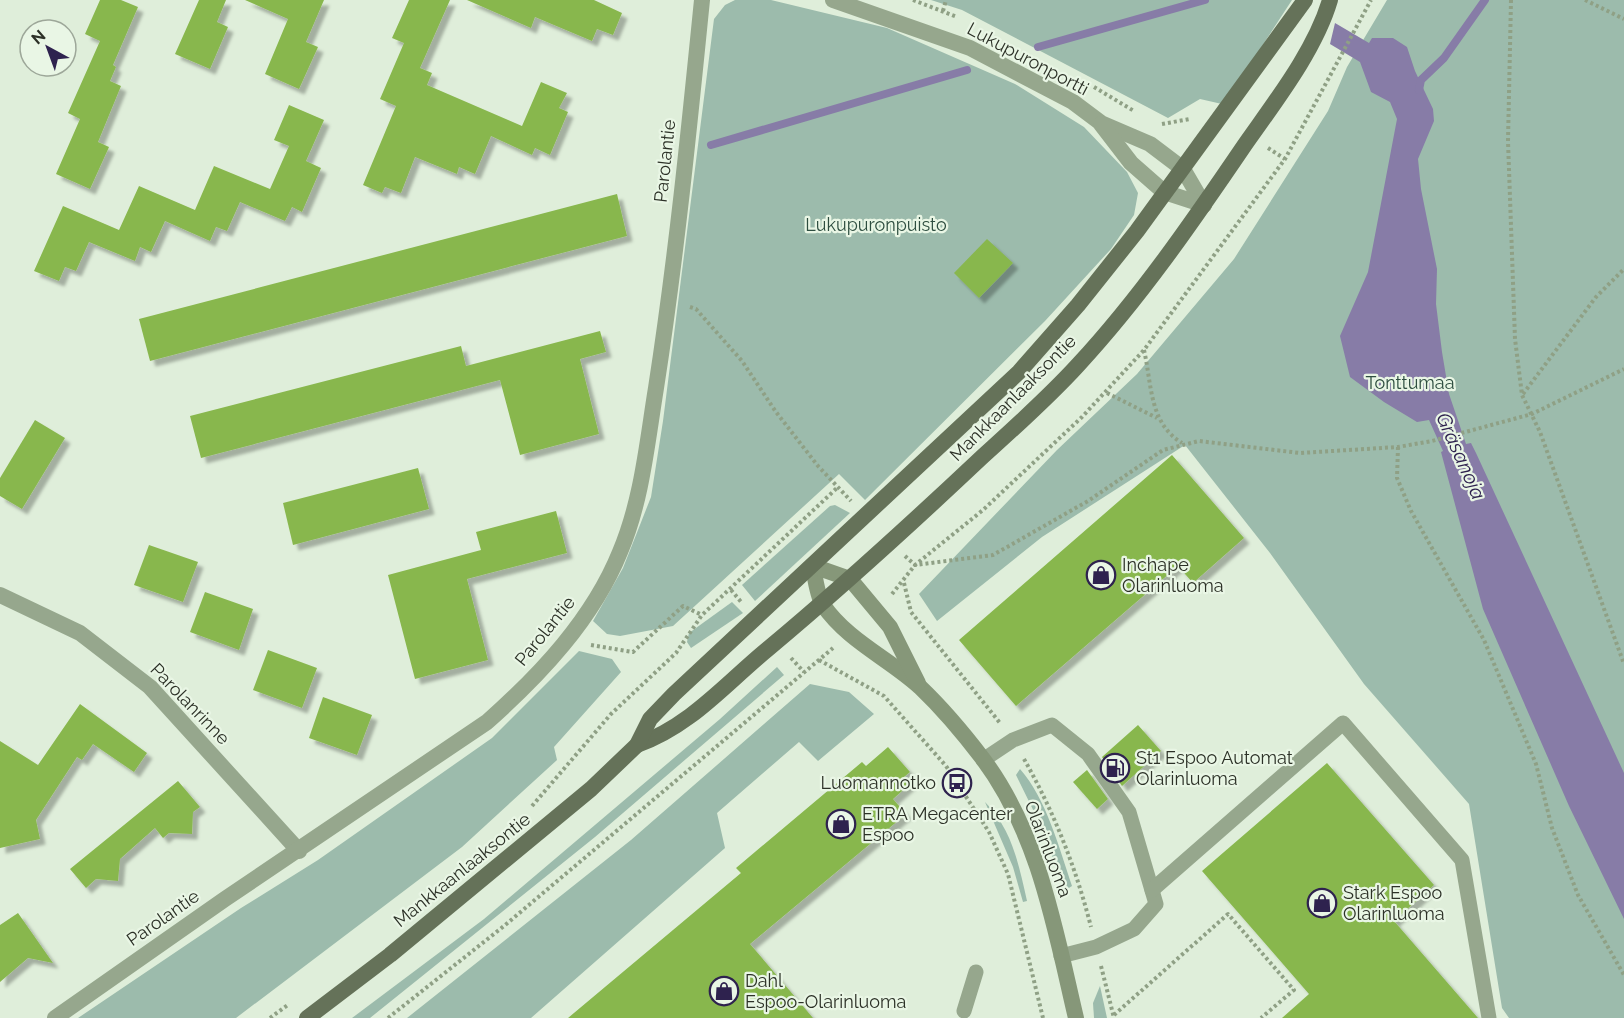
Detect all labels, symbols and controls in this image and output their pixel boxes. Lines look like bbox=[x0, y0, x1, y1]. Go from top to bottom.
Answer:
north arrow bbox=[18, 18, 78, 78]
street label: Lukupuronportti bbox=[964, 18, 1093, 99]
text: N bbox=[28, 26, 49, 48]
street label: Parolantie bbox=[650, 118, 679, 203]
park label: Lukupuronpuisto bbox=[805, 214, 947, 235]
street label: Mankkaanlaaksontie bbox=[945, 330, 1080, 465]
park label: Tonttumaa bbox=[1366, 372, 1455, 393]
water label: Gräsanoja bbox=[1431, 409, 1491, 503]
place label: Inchape Olarinluoma bbox=[1122, 554, 1224, 596]
shop icon: Inchape Olarinluoma bbox=[1085, 559, 1117, 591]
street label: Parolantie bbox=[510, 591, 579, 670]
street label: Parolanrinne bbox=[146, 659, 235, 749]
place label: St1 Espoo Automat Olarinluoma bbox=[1136, 747, 1293, 789]
fuel station icon: St1 Espoo Automat Olarinluoma bbox=[1099, 752, 1131, 784]
bus stop icon: Luomannotko bbox=[941, 767, 973, 799]
place label: Luomannotko bbox=[820, 772, 936, 793]
street label: Olarinluoma bbox=[1020, 798, 1076, 900]
place label: ETRA Megacenter Espoo bbox=[862, 803, 1013, 845]
street label: Mankkaanlaaksontie bbox=[389, 808, 535, 931]
shop icon: ETRA Megacenter Espoo bbox=[825, 808, 857, 840]
place label: Stark Espoo Olarinluoma bbox=[1343, 882, 1445, 924]
street label: Parolantie bbox=[123, 885, 203, 950]
shop icon: Stark Espoo Olarinluoma bbox=[1306, 887, 1338, 919]
place label: Dahl Espoo-Olarinluoma bbox=[745, 970, 906, 1012]
shop icon: Dahl Espoo-Olarinluoma bbox=[708, 975, 740, 1007]

